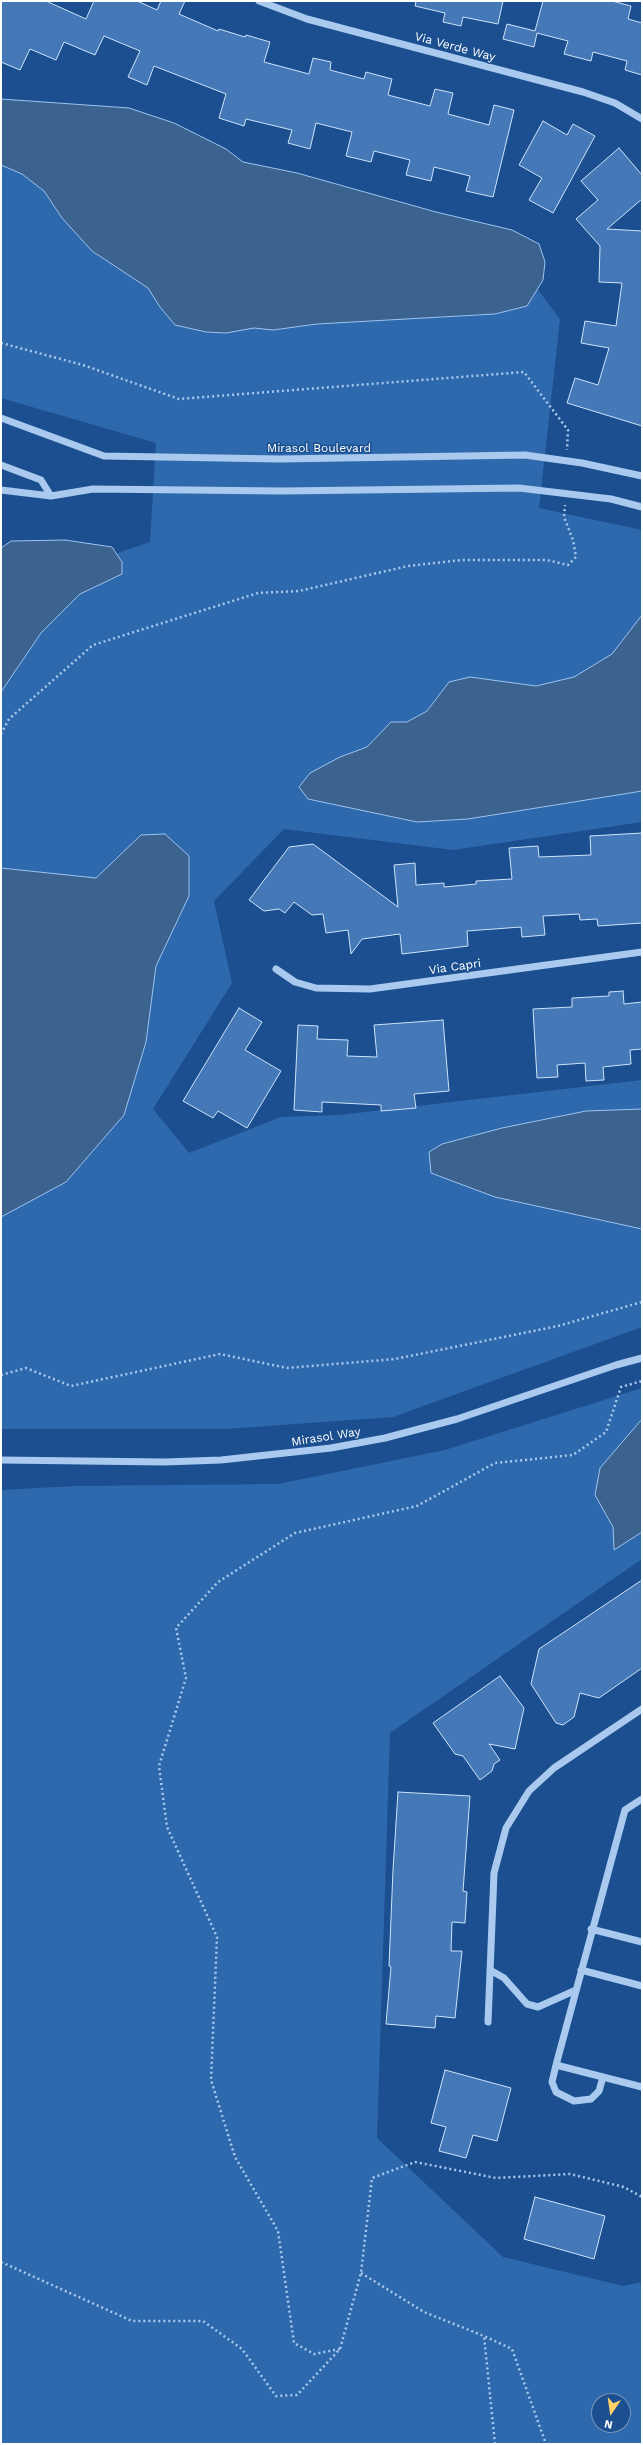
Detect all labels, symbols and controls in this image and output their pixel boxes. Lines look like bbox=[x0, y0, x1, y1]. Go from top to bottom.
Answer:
street label: Via Verde Way bbox=[413, 29, 497, 65]
street label: Mirasol Boulevard bbox=[267, 441, 371, 455]
street label: Via Capri bbox=[428, 956, 482, 978]
street label: Mirasol Way bbox=[290, 1424, 362, 1450]
north arrow bbox=[591, 2393, 631, 2433]
text: N bbox=[603, 2417, 614, 2431]

